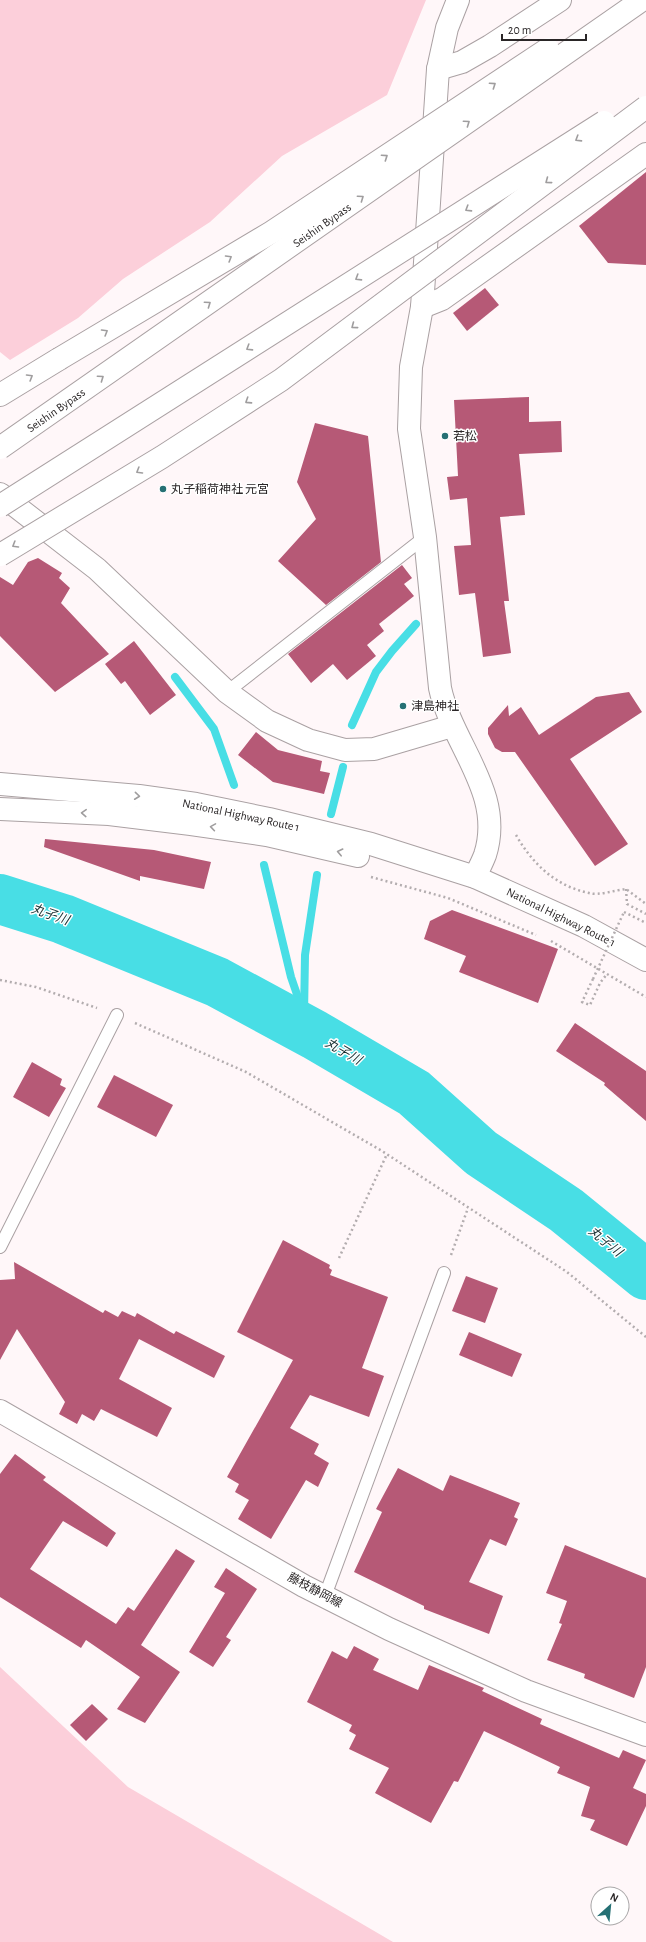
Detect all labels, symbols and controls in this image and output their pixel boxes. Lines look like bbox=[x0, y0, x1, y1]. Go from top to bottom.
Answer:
scale bar bbox=[502, 16, 586, 42]
text: 20 m bbox=[508, 24, 531, 36]
one-way arrow bbox=[489, 82, 496, 90]
one-way arrow bbox=[463, 120, 470, 128]
one-way arrow bbox=[575, 134, 582, 142]
one-way arrow bbox=[381, 154, 388, 162]
one-way arrow bbox=[545, 176, 552, 183]
one-way arrow bbox=[356, 196, 363, 203]
street label: Seishin Bypass bbox=[291, 201, 354, 250]
one-way arrow bbox=[465, 204, 472, 211]
one-way arrow bbox=[225, 256, 232, 263]
one-way arrow bbox=[355, 274, 362, 281]
one-way arrow bbox=[204, 301, 211, 309]
one-way arrow bbox=[351, 321, 358, 329]
one-way arrow bbox=[101, 330, 108, 337]
one-way arrow bbox=[246, 343, 253, 350]
one-way arrow bbox=[26, 375, 33, 382]
one-way arrow bbox=[97, 376, 104, 383]
street label: Seishin Bypass bbox=[25, 386, 88, 435]
one-way arrow bbox=[246, 397, 253, 404]
place label: 若松 bbox=[453, 430, 477, 442]
marker: 若松 bbox=[440, 431, 450, 441]
one-way arrow bbox=[136, 466, 143, 473]
place label: 丸子稲荷神社 元宮 bbox=[171, 483, 269, 495]
marker: 丸子稲荷神社 元宮 bbox=[158, 484, 168, 494]
one-way arrow bbox=[12, 541, 19, 548]
place label: 津島神社 bbox=[411, 699, 459, 712]
marker: 津島神社 bbox=[398, 701, 408, 711]
one-way arrow bbox=[134, 791, 140, 800]
street label: National Highway Route 1 bbox=[181, 797, 301, 834]
one-way arrow bbox=[81, 809, 87, 817]
one-way arrow bbox=[210, 823, 216, 832]
one-way arrow bbox=[337, 849, 344, 857]
street label: National Highway Route 1 bbox=[504, 885, 617, 950]
water label: 丸子川 bbox=[29, 902, 73, 928]
water label: 丸子川 bbox=[323, 1036, 365, 1068]
water label: 丸子川 bbox=[586, 1224, 626, 1261]
street label: 藤枝静岡線 bbox=[286, 1570, 345, 1609]
north arrow bbox=[590, 1886, 630, 1926]
text: N bbox=[608, 1891, 620, 1904]

